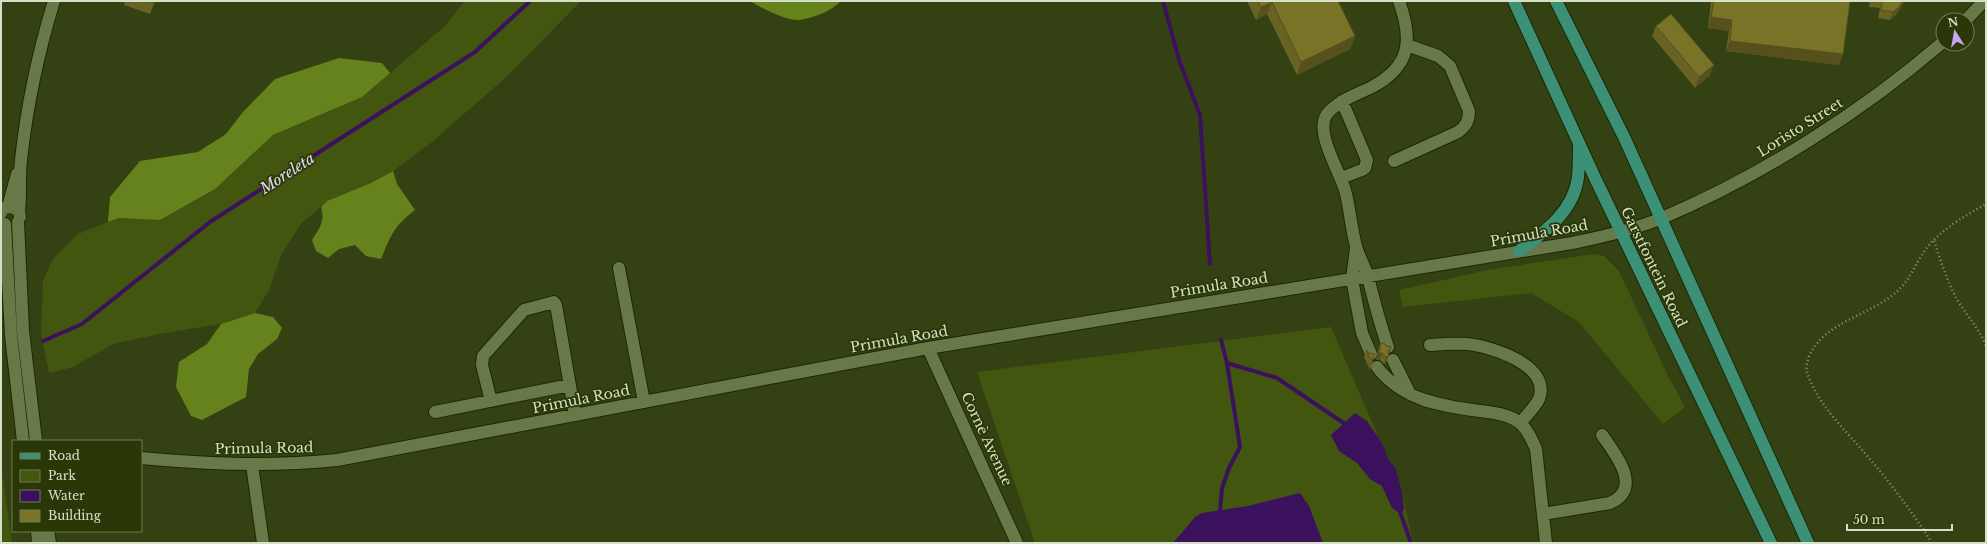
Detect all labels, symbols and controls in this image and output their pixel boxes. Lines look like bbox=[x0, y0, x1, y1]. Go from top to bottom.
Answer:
north arrow bbox=[1935, 12, 1975, 52]
text: N bbox=[1947, 14, 1960, 30]
street label: Loristo Street bbox=[1754, 93, 1847, 161]
water label: Moreleta bbox=[255, 148, 318, 198]
street label: Garstfontein Road bbox=[1617, 204, 1691, 331]
street label: Primula Road bbox=[1489, 215, 1590, 250]
street label: Primula Road bbox=[1169, 268, 1270, 302]
street label: Primula Road bbox=[849, 321, 950, 356]
street label: Primula Road bbox=[531, 381, 632, 417]
street label: Cornè Avenue bbox=[957, 389, 1017, 489]
street label: Primula Road bbox=[214, 438, 314, 458]
legend bbox=[12, 440, 142, 532]
text: Road bbox=[48, 448, 80, 463]
text: Park bbox=[48, 468, 76, 483]
text: Water bbox=[47, 488, 85, 503]
scale bar bbox=[1847, 506, 1952, 532]
text: Building bbox=[48, 508, 102, 523]
text: 50 m bbox=[1853, 512, 1885, 527]

